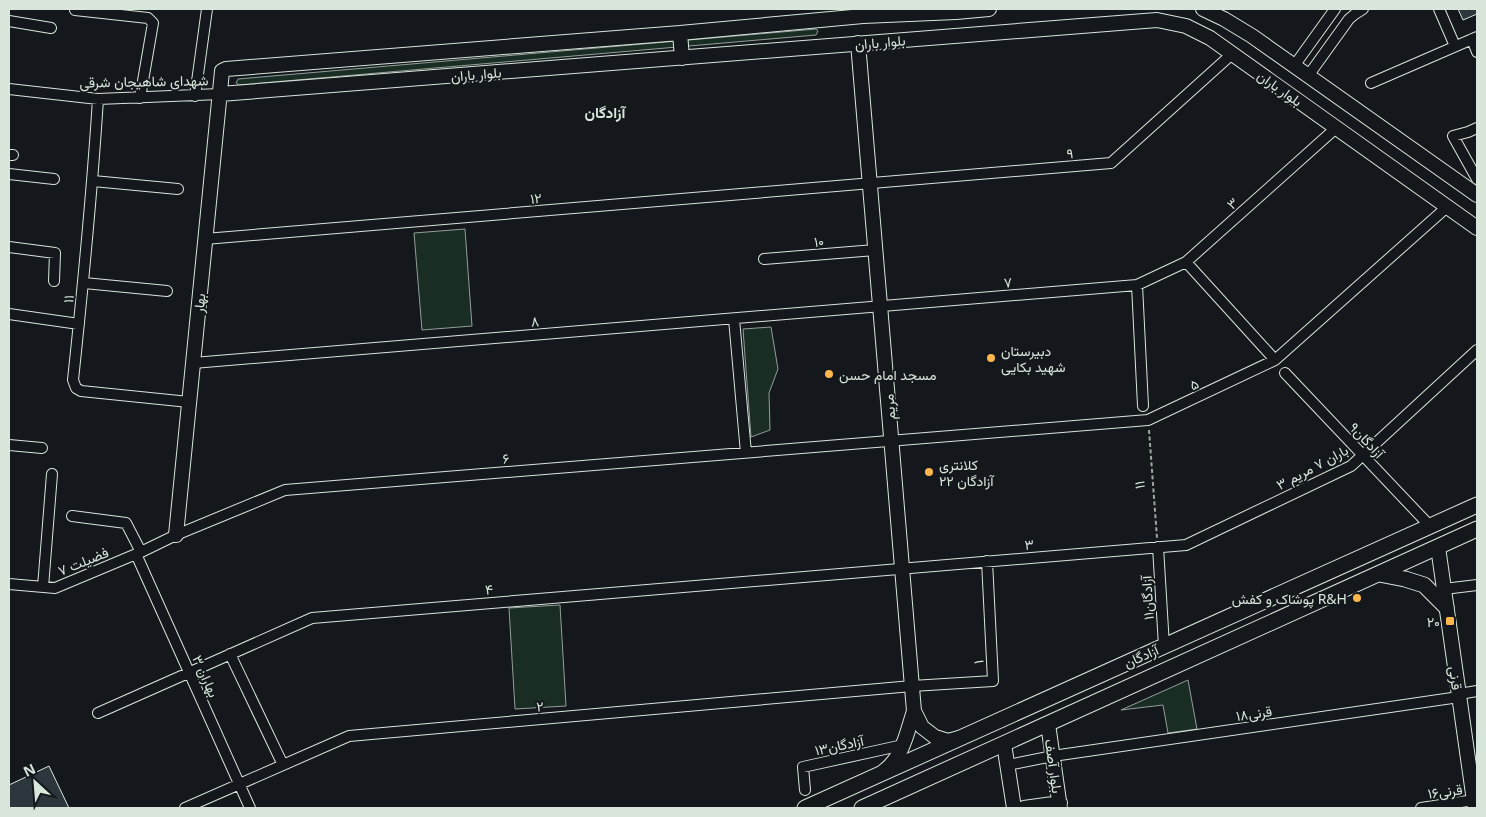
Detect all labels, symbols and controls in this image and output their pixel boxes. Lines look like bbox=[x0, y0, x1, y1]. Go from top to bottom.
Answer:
street label: بلوار باران bbox=[854, 30, 906, 54]
street label: بلوار باران bbox=[450, 62, 502, 86]
street label: بلوار باران bbox=[1254, 66, 1306, 110]
street label: شهدای شاهیجان شرقی bbox=[79, 70, 209, 92]
district label: آزادگان bbox=[585, 102, 627, 122]
street label: ۹ bbox=[1066, 143, 1074, 163]
street label: ۱۲ bbox=[530, 188, 542, 208]
street label: ۳ bbox=[1222, 193, 1242, 213]
street label: ۱۰ bbox=[813, 231, 825, 251]
street label: ۷ bbox=[1003, 272, 1013, 292]
street label: بهار bbox=[188, 292, 209, 315]
street label: ۱۱ bbox=[58, 294, 78, 304]
street label: ۸ bbox=[530, 311, 540, 331]
place label: دبیرستان شهید بکایی bbox=[1001, 341, 1065, 376]
marker: دبیرستان شهید بکایی bbox=[985, 352, 997, 364]
place label: مسجد امام حسن bbox=[839, 365, 937, 384]
marker: مسجد امام حسن bbox=[823, 368, 835, 380]
street label: ۵ bbox=[1186, 374, 1202, 394]
street label: مریم bbox=[878, 393, 900, 421]
street label: آزادگان۹ bbox=[1345, 418, 1390, 463]
street label: باران ۷ مریم ۳ bbox=[1273, 440, 1351, 494]
street label: ۶ bbox=[502, 448, 510, 468]
place label: کلانتری ۲۲ آزادگان bbox=[939, 455, 995, 490]
marker: کلانتری ۲۲ آزادگان bbox=[923, 466, 935, 478]
street label: ۱۱ bbox=[1129, 480, 1149, 490]
street label: ۳ bbox=[1024, 534, 1034, 554]
street label: فضیلت ۷ bbox=[55, 542, 111, 580]
street label: آزادگان۱۱ bbox=[1136, 574, 1158, 621]
street label: ۴ bbox=[484, 579, 494, 599]
place label: پوشاک و کفش R&H bbox=[1232, 589, 1347, 609]
marker: پوشاک و کفش R&H bbox=[1351, 592, 1363, 604]
place label: ۲۰ bbox=[1427, 612, 1440, 631]
marker: ۲۰ bbox=[1444, 615, 1456, 627]
street label: آزادگان bbox=[1121, 639, 1163, 672]
street label: بهاران ۳ bbox=[188, 652, 224, 700]
street label: ۱ bbox=[968, 659, 988, 665]
street label: قرنی bbox=[1445, 665, 1467, 691]
street label: ۲ bbox=[536, 696, 544, 716]
street label: قرنی۱۸ bbox=[1235, 701, 1273, 725]
street label: آزادگان۱۳ bbox=[813, 730, 867, 759]
street label: بلوار آصف bbox=[1041, 738, 1067, 794]
north arrow bbox=[10, 757, 60, 807]
text: N bbox=[20, 759, 38, 781]
street label: قرنی۱۶ bbox=[1426, 779, 1464, 803]

